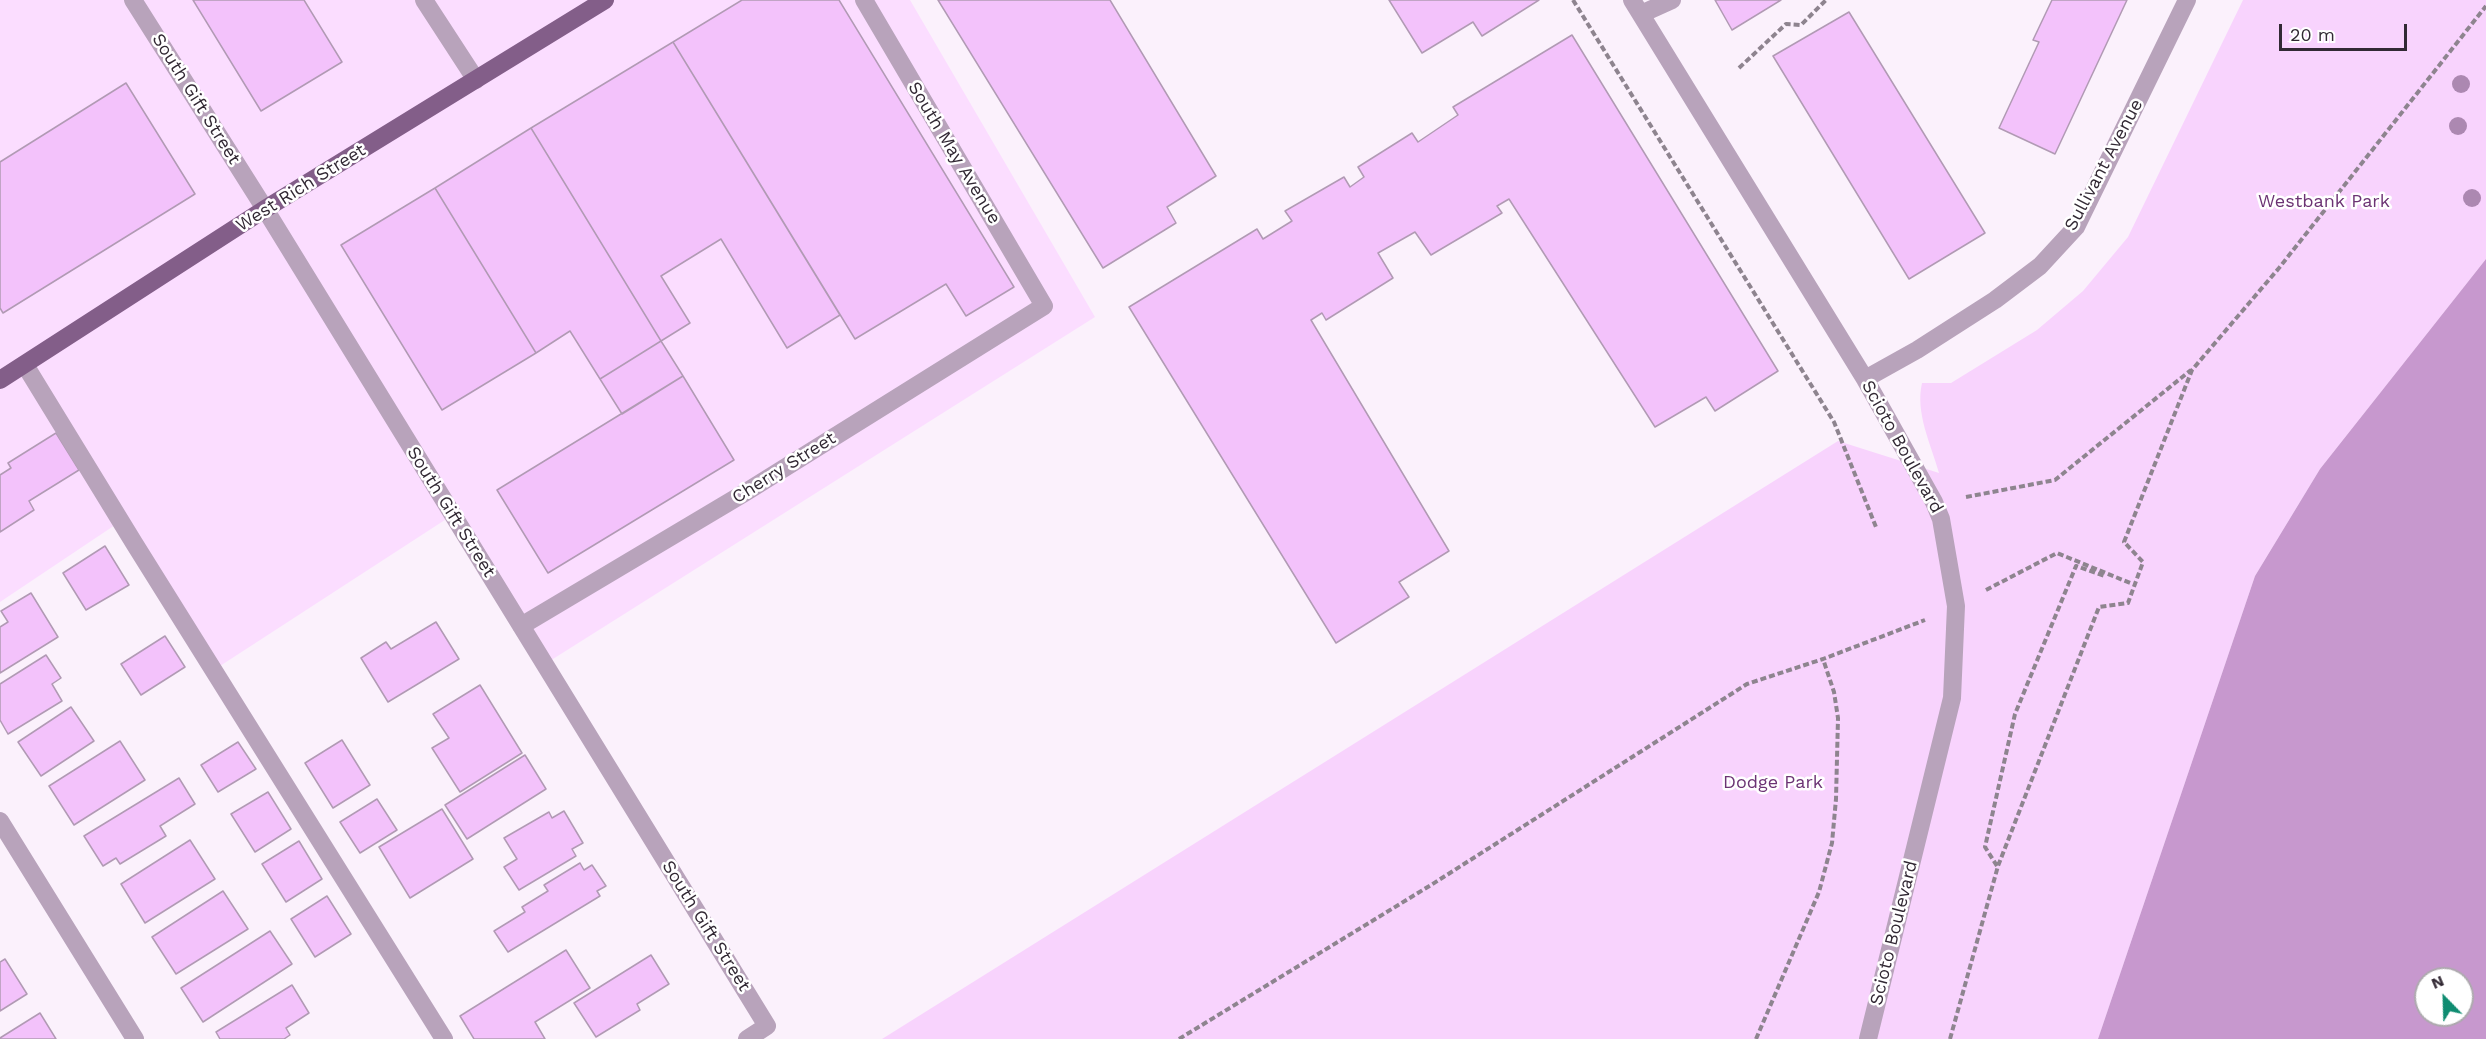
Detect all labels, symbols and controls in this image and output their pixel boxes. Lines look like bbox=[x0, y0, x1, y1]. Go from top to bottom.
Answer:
scale bar bbox=[2282, 12, 2410, 50]
text: 20 m bbox=[2290, 24, 2335, 45]
street label: South Gift Street bbox=[147, 30, 245, 168]
street label: South May Avenue bbox=[903, 78, 1005, 228]
street label: Sullivant Avenue bbox=[2060, 95, 2148, 235]
street label: West Rich Street bbox=[232, 140, 370, 236]
park label: Westbank Park bbox=[2258, 191, 2390, 213]
street label: Scioto Boulevard bbox=[1857, 377, 1947, 517]
street label: Cherry Street bbox=[728, 428, 840, 508]
street label: South Gift Street bbox=[402, 443, 500, 581]
park label: Dodge Park bbox=[1723, 772, 1823, 794]
street label: South Gift Street bbox=[657, 857, 755, 995]
street label: Scioto Boulevard bbox=[1866, 858, 1922, 1008]
north arrow bbox=[2414, 967, 2474, 1027]
text: N bbox=[2428, 971, 2447, 993]

